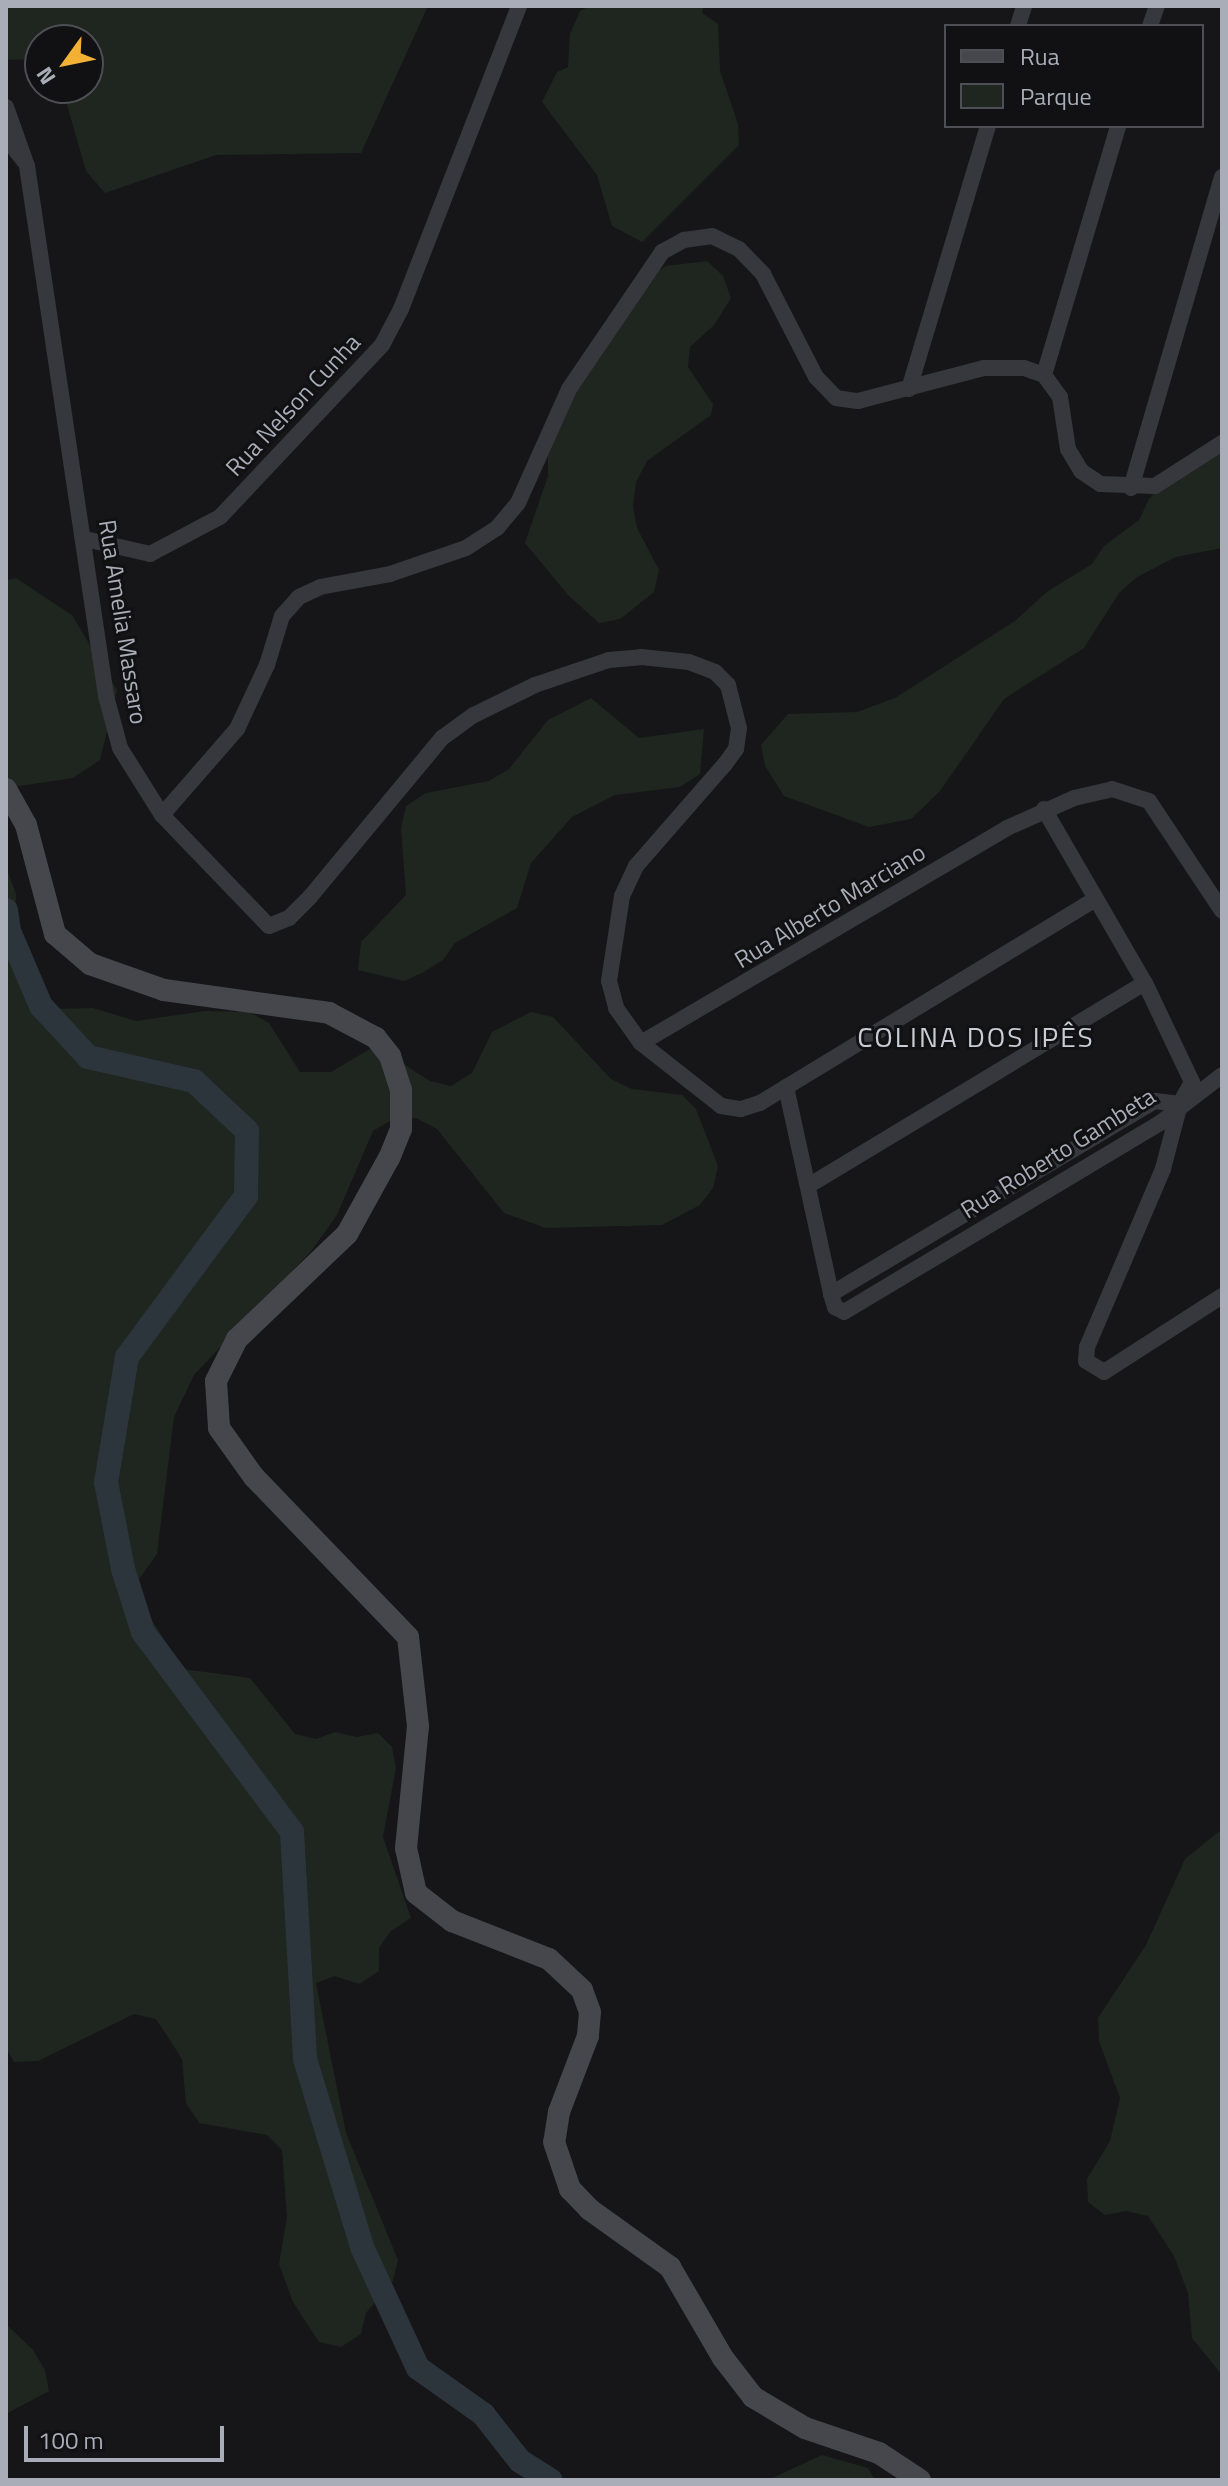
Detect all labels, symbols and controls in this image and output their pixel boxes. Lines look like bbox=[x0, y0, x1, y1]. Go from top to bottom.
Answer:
north arrow bbox=[24, 24, 104, 104]
legend bbox=[944, 24, 1204, 128]
text: Rua bbox=[1020, 38, 1059, 74]
text: N bbox=[27, 60, 64, 92]
text: Parque bbox=[1020, 78, 1092, 114]
street label: Rua Nelson Cunha bbox=[220, 328, 366, 482]
street label: Rua Amelia Massaro bbox=[93, 518, 153, 726]
street label: Rua Alberto Marciano bbox=[729, 838, 931, 974]
district label: COLINA DOS IPÊS bbox=[857, 1020, 1095, 1054]
street label: Rua Roberto Gambeta bbox=[956, 1082, 1160, 1224]
scale bar bbox=[28, 2410, 228, 2460]
text: 100 m bbox=[38, 2422, 104, 2458]

